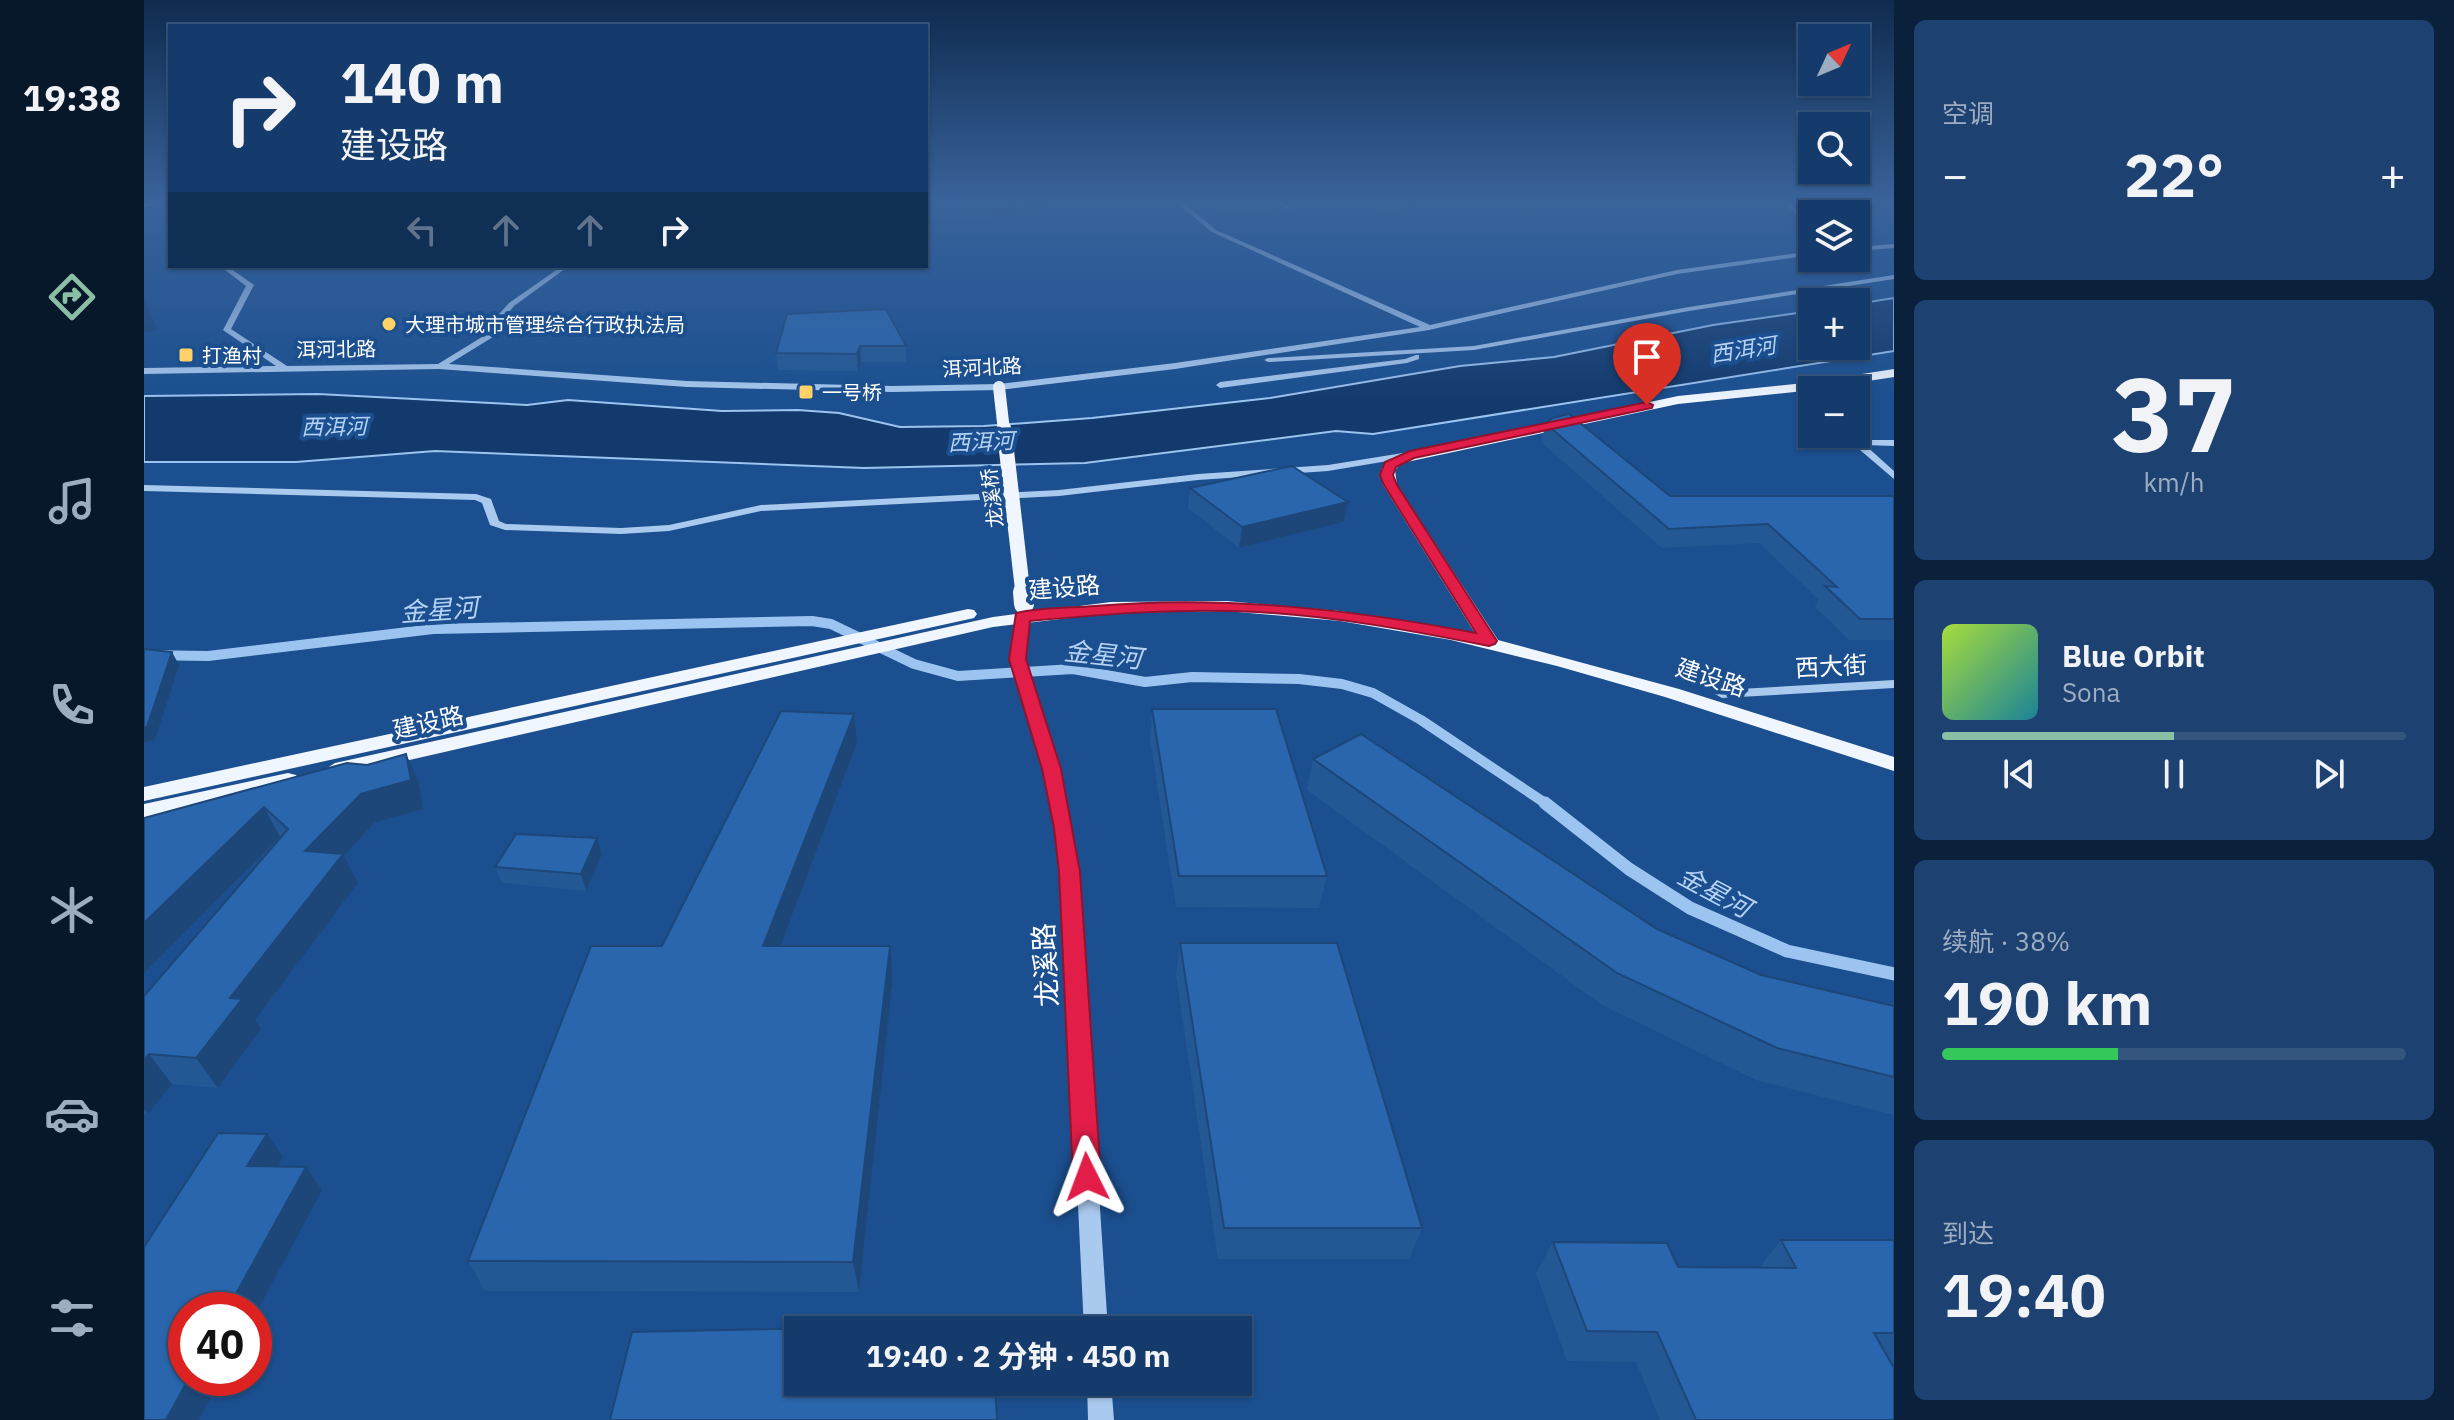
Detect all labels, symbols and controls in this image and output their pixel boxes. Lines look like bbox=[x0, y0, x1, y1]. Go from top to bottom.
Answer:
north arrow bbox=[1798, 24, 1870, 96]
map controls bbox=[1798, 24, 1870, 448]
text: 140 m bbox=[340, 46, 504, 118]
icon: right bbox=[208, 56, 312, 160]
text: 19:38 bbox=[23, 74, 121, 121]
text: 空调 bbox=[1942, 96, 1994, 130]
button: search bbox=[1798, 112, 1870, 184]
text: 建设路 bbox=[340, 121, 448, 168]
text: 22° bbox=[2124, 135, 2224, 214]
text: − bbox=[1942, 146, 1968, 203]
text: + bbox=[2380, 146, 2406, 203]
button: layers bbox=[1798, 200, 1870, 272]
icon: left bbox=[400, 208, 444, 252]
icon: ahead bbox=[484, 208, 528, 252]
icon: ahead bbox=[568, 208, 612, 252]
icon: right bbox=[652, 208, 696, 252]
icon: directions bbox=[44, 269, 100, 325]
button: + bbox=[1798, 288, 1870, 360]
place label: 大理市城市管理综合行政执法局 bbox=[405, 311, 685, 338]
marker: 大理市城市管理综合行政执法局 bbox=[380, 315, 398, 333]
pin bbox=[1613, 323, 1681, 405]
water label: 西洱河 bbox=[1708, 329, 1782, 368]
street label: 洱河北路 bbox=[296, 335, 376, 363]
icon: arrive bbox=[1625, 335, 1669, 379]
place label: 打渔村 bbox=[202, 342, 262, 369]
text: 37 bbox=[2112, 345, 2236, 481]
marker: 打渔村 bbox=[177, 346, 195, 364]
street label: 洱河北路 bbox=[941, 351, 1023, 383]
button: − bbox=[1798, 376, 1870, 448]
place label: 一号桥 bbox=[822, 379, 882, 406]
marker: 一号桥 bbox=[797, 383, 815, 401]
water label: 西洱河 bbox=[301, 411, 371, 441]
water label: 西洱河 bbox=[948, 425, 1018, 457]
text: km/h bbox=[2143, 465, 2205, 499]
street label: 龙溪桥 bbox=[975, 467, 1009, 529]
icon: music bbox=[44, 473, 100, 529]
street label: 建设路 bbox=[1027, 568, 1101, 606]
water label: 金星河 bbox=[399, 589, 484, 629]
water label: 金星河 bbox=[1062, 633, 1149, 676]
text: Blue Orbit bbox=[2062, 636, 2205, 675]
street label: 西大街 bbox=[1794, 648, 1868, 684]
street label: 建设路 bbox=[1672, 651, 1750, 703]
text: Sona bbox=[2062, 675, 2120, 709]
icon: phone bbox=[44, 677, 100, 733]
street label: 建设路 bbox=[389, 698, 467, 746]
icon: previous bbox=[1997, 752, 2041, 796]
icon: pause bbox=[2152, 752, 2196, 796]
icon: next bbox=[2307, 752, 2351, 796]
water label: 金星河 bbox=[1673, 858, 1762, 927]
icon: climate bbox=[44, 882, 100, 938]
street label: 龙溪路 bbox=[1024, 922, 1066, 1008]
text: 续航 · 38% bbox=[1942, 924, 2070, 958]
text: 190 km bbox=[1942, 963, 2152, 1042]
icon: car bbox=[44, 1086, 100, 1142]
position arrow bbox=[1045, 1135, 1129, 1219]
text: 到达 bbox=[1942, 1216, 1994, 1250]
text: 19:40 bbox=[1942, 1255, 2106, 1334]
icon: filters bbox=[44, 1290, 100, 1346]
speed limit sign: 40 bbox=[168, 1292, 272, 1396]
text: 19:40 · 2 分钟 · 450 m bbox=[866, 1336, 1170, 1375]

